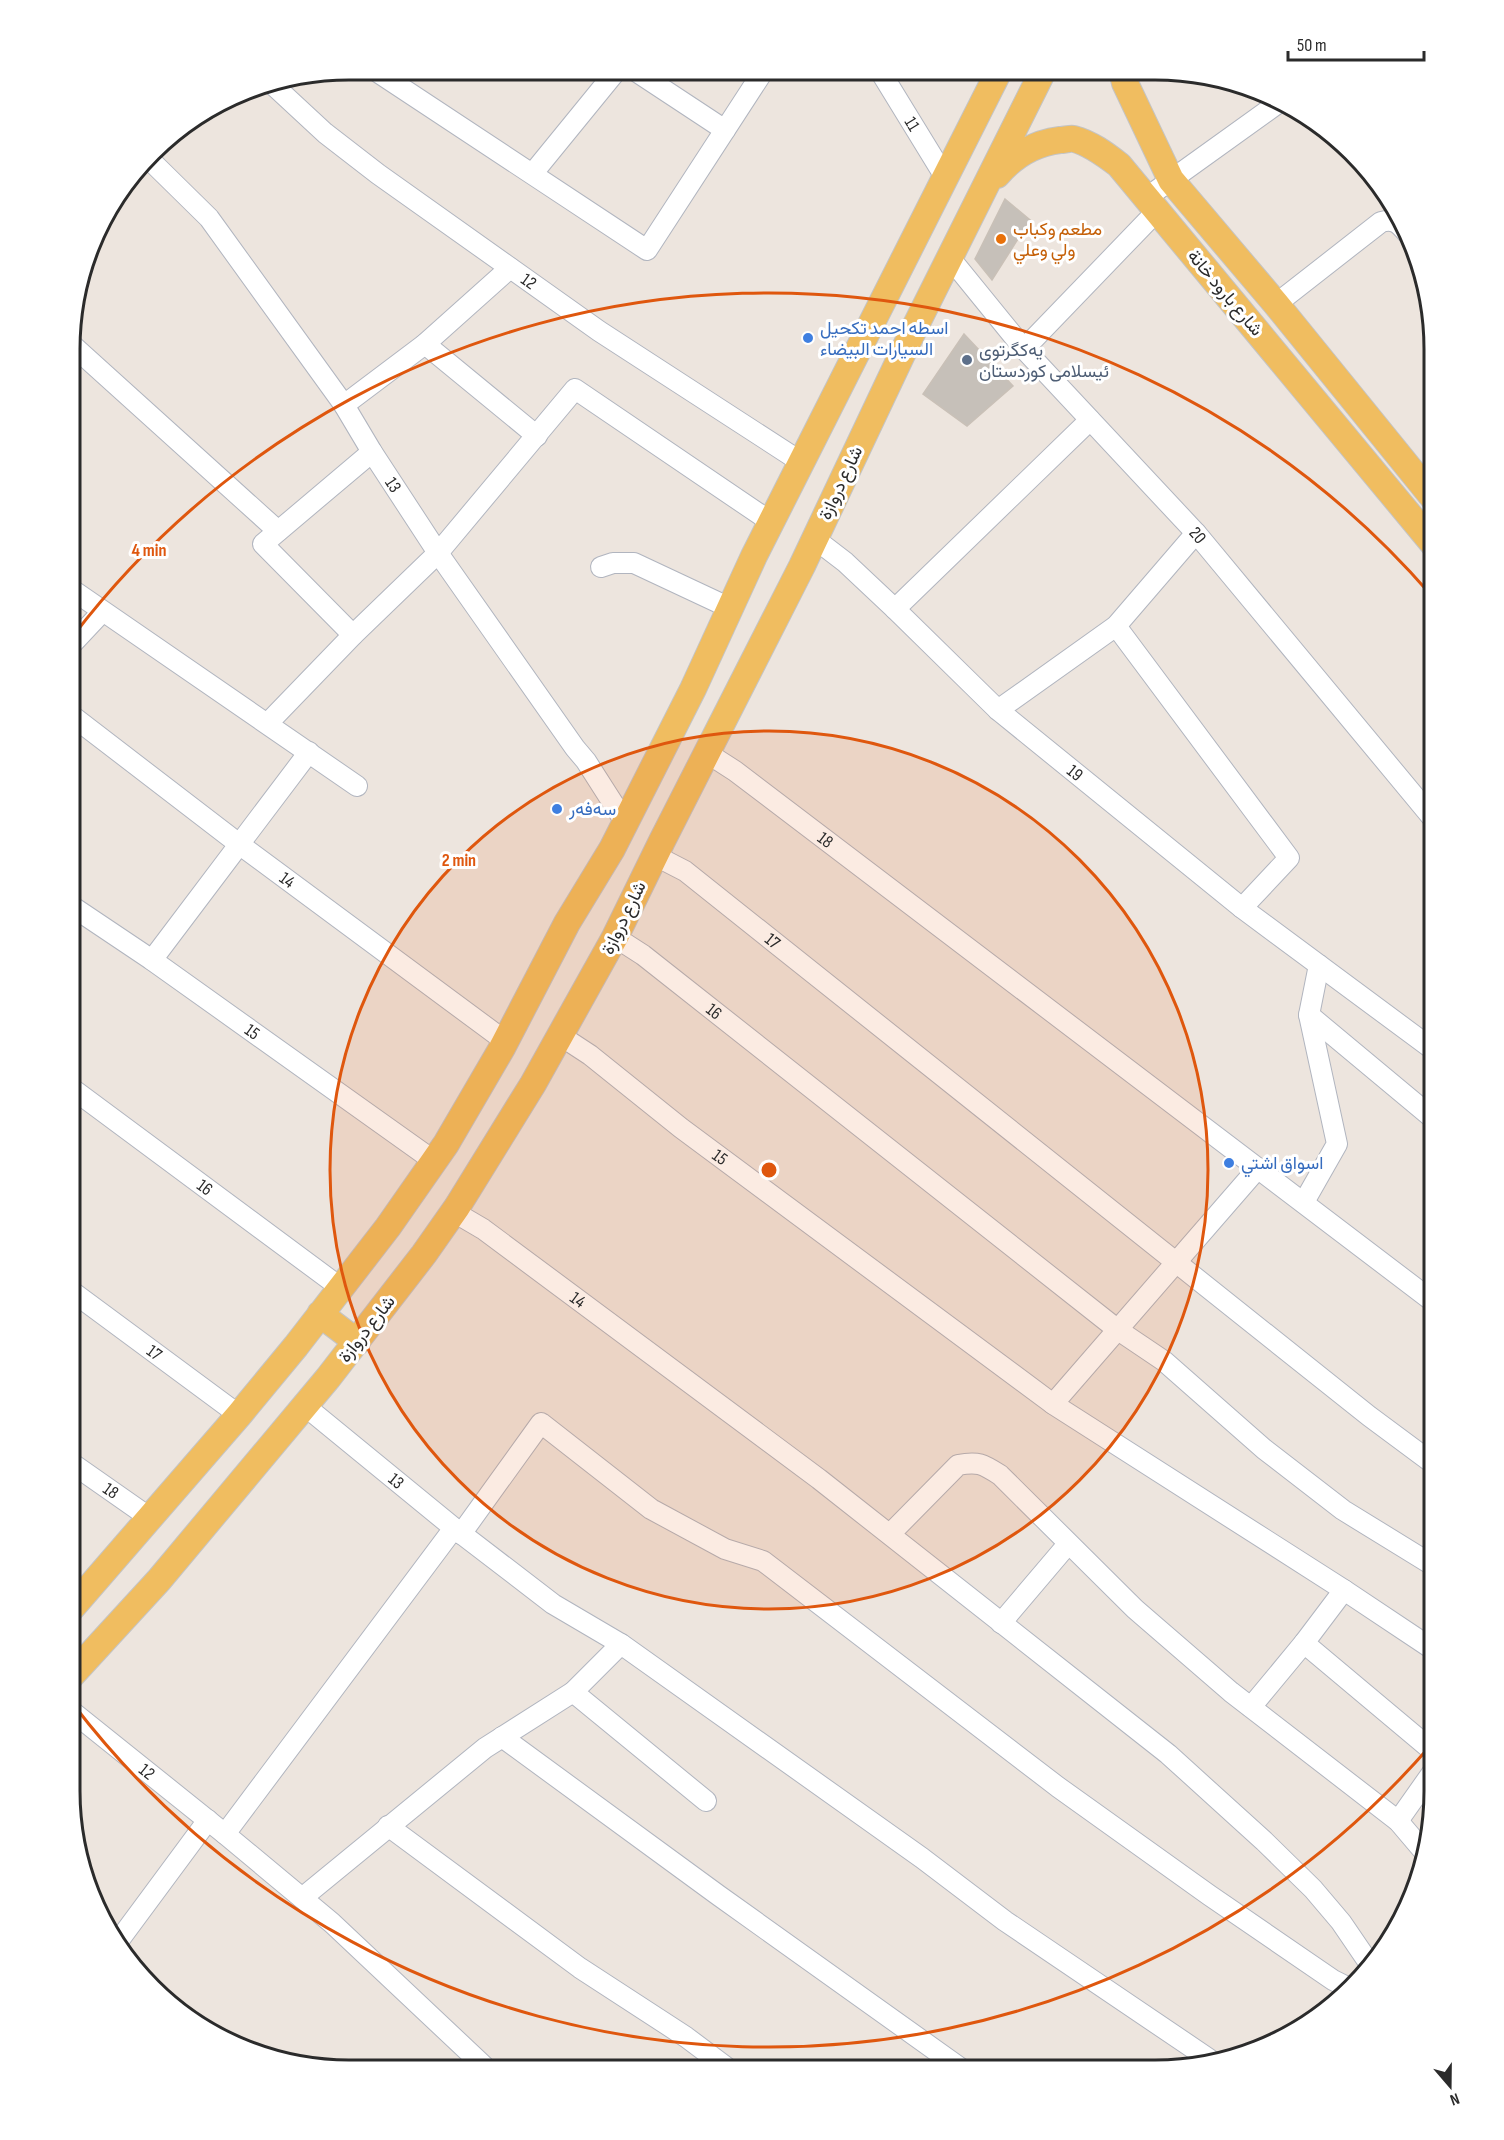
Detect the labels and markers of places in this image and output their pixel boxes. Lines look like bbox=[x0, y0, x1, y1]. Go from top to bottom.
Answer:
place label: مطعم وكباب ولي وعلي bbox=[1013, 219, 1102, 265]
marker: مطعم وكباب ولي وعلي bbox=[994, 232, 1008, 246]
place label: اسطه احمد تكحيل السيارات البيضاء bbox=[820, 318, 948, 360]
marker: اسطه احمد تكحيل السيارات البيضاء bbox=[801, 331, 815, 345]
place label: یەکگرتوی ئیسلامی کوردستان bbox=[979, 340, 1109, 382]
marker: یەکگرتوی ئیسلامی کوردستان bbox=[960, 353, 974, 367]
place label: سەفەر bbox=[568, 799, 616, 820]
marker: سەفەر bbox=[550, 802, 564, 816]
place label: اسواق اشتي bbox=[1241, 1153, 1323, 1178]
marker: اسواق اشتي bbox=[1222, 1156, 1236, 1170]
centre of rings bbox=[759, 1160, 779, 1180]

